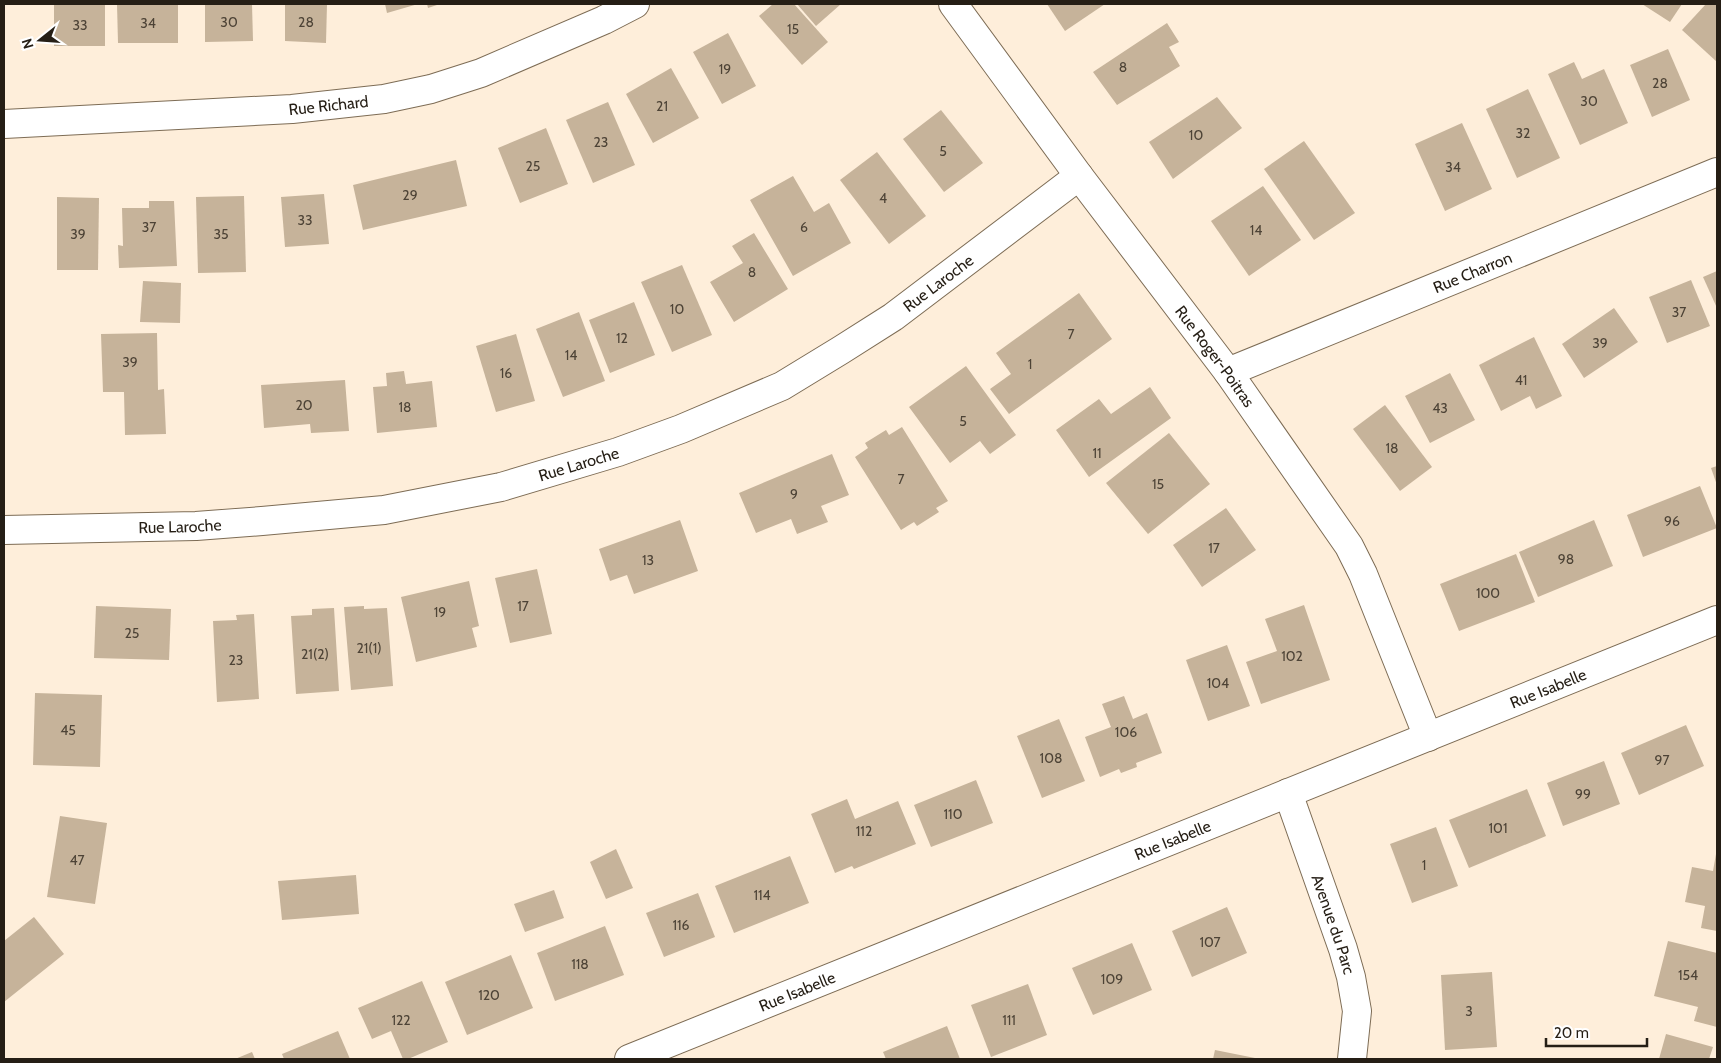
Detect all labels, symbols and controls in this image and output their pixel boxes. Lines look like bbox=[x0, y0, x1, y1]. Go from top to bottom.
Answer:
house number: 30 bbox=[220, 13, 238, 31]
house number: 28 bbox=[298, 13, 314, 31]
house number: 34 bbox=[140, 14, 156, 32]
north arrow bbox=[15, 15, 65, 65]
house number: 33 bbox=[72, 16, 88, 34]
house number: 15 bbox=[787, 20, 799, 38]
text: N bbox=[18, 36, 38, 51]
house number: 8 bbox=[1119, 58, 1127, 76]
house number: 19 bbox=[719, 60, 731, 78]
house number: 28 bbox=[1652, 74, 1668, 92]
street label: Rue Richard bbox=[288, 92, 369, 119]
house number: 30 bbox=[1580, 92, 1598, 110]
house number: 21 bbox=[656, 97, 668, 115]
house number: 32 bbox=[1516, 124, 1530, 142]
house number: 10 bbox=[1189, 126, 1203, 144]
house number: 23 bbox=[594, 133, 608, 151]
house number: 5 bbox=[939, 142, 947, 160]
house number: 25 bbox=[526, 157, 540, 175]
house number: 34 bbox=[1445, 158, 1461, 176]
house number: 29 bbox=[402, 186, 418, 204]
house number: 4 bbox=[879, 189, 887, 207]
house number: 33 bbox=[297, 211, 313, 229]
house number: 37 bbox=[142, 218, 156, 236]
house number: 6 bbox=[800, 218, 808, 236]
house number: 14 bbox=[1250, 221, 1262, 239]
house number: 39 bbox=[70, 225, 86, 243]
house number: 35 bbox=[213, 225, 229, 243]
street label: Rue Charron bbox=[1430, 248, 1515, 297]
street label: Rue Laroche bbox=[899, 251, 977, 316]
house number: 8 bbox=[748, 263, 756, 281]
house number: 10 bbox=[670, 300, 684, 318]
street label: Rue Roger-Poitras bbox=[1171, 302, 1259, 411]
house number: 37 bbox=[1672, 303, 1686, 321]
house number: 7 bbox=[1067, 325, 1075, 343]
house number: 12 bbox=[616, 329, 628, 347]
house number: 39 bbox=[1592, 334, 1608, 352]
house number: 14 bbox=[565, 346, 577, 364]
house number: 39 bbox=[122, 353, 138, 371]
house number: 1 bbox=[1028, 355, 1032, 373]
house number: 16 bbox=[500, 364, 512, 382]
house number: 41 bbox=[1515, 371, 1527, 389]
house number: 20 bbox=[295, 396, 313, 414]
house number: 18 bbox=[398, 398, 412, 416]
house number: 43 bbox=[1432, 399, 1448, 417]
house number: 5 bbox=[959, 412, 967, 430]
house number: 18 bbox=[1385, 439, 1399, 457]
street label: Rue Laroche bbox=[536, 443, 621, 485]
house number: 11 bbox=[1092, 444, 1102, 462]
house number: 7 bbox=[897, 470, 905, 488]
house number: 15 bbox=[1152, 475, 1164, 493]
house number: 9 bbox=[790, 485, 798, 503]
house number: 96 bbox=[1664, 512, 1680, 530]
street label: Rue Laroche bbox=[138, 515, 222, 537]
house number: 17 bbox=[1208, 539, 1220, 557]
house number: 98 bbox=[1558, 550, 1574, 568]
house number: 13 bbox=[642, 551, 654, 569]
house number: 100 bbox=[1476, 584, 1500, 602]
house number: 17 bbox=[517, 597, 529, 615]
house number: 19 bbox=[434, 603, 446, 621]
house number: 25 bbox=[125, 624, 139, 642]
house number: 21(1) bbox=[356, 639, 382, 657]
house number: 21(2) bbox=[301, 645, 329, 663]
house number: 102 bbox=[1281, 647, 1303, 665]
house number: 23 bbox=[229, 651, 243, 669]
street label: Rue Isabelle bbox=[1507, 665, 1589, 713]
house number: 104 bbox=[1207, 674, 1229, 692]
house number: 45 bbox=[60, 721, 76, 739]
house number: 106 bbox=[1115, 723, 1137, 741]
house number: 108 bbox=[1040, 749, 1062, 767]
house number: 97 bbox=[1655, 751, 1670, 769]
house number: 99 bbox=[1575, 785, 1591, 803]
house number: 110 bbox=[944, 805, 963, 823]
street label: Rue Isabelle bbox=[1132, 816, 1214, 864]
house number: 101 bbox=[1489, 819, 1507, 837]
house number: 112 bbox=[856, 822, 872, 840]
house number: 47 bbox=[69, 851, 85, 869]
house number: 1 bbox=[1422, 856, 1426, 874]
street label: Avenue du Parc bbox=[1307, 872, 1359, 976]
house number: 114 bbox=[753, 886, 771, 904]
house number: 116 bbox=[672, 916, 690, 934]
house number: 107 bbox=[1199, 933, 1221, 951]
house number: 118 bbox=[571, 955, 589, 973]
house number: 154 bbox=[1678, 966, 1698, 984]
street label: Rue Isabelle bbox=[756, 968, 838, 1016]
house number: 109 bbox=[1101, 970, 1123, 988]
house number: 120 bbox=[478, 986, 500, 1004]
house number: 3 bbox=[1465, 1002, 1473, 1020]
house number: 122 bbox=[391, 1011, 411, 1029]
house number: 111 bbox=[1002, 1011, 1016, 1029]
scale bar bbox=[1546, 1016, 1647, 1048]
text: 20 m bbox=[1554, 1024, 1589, 1042]

